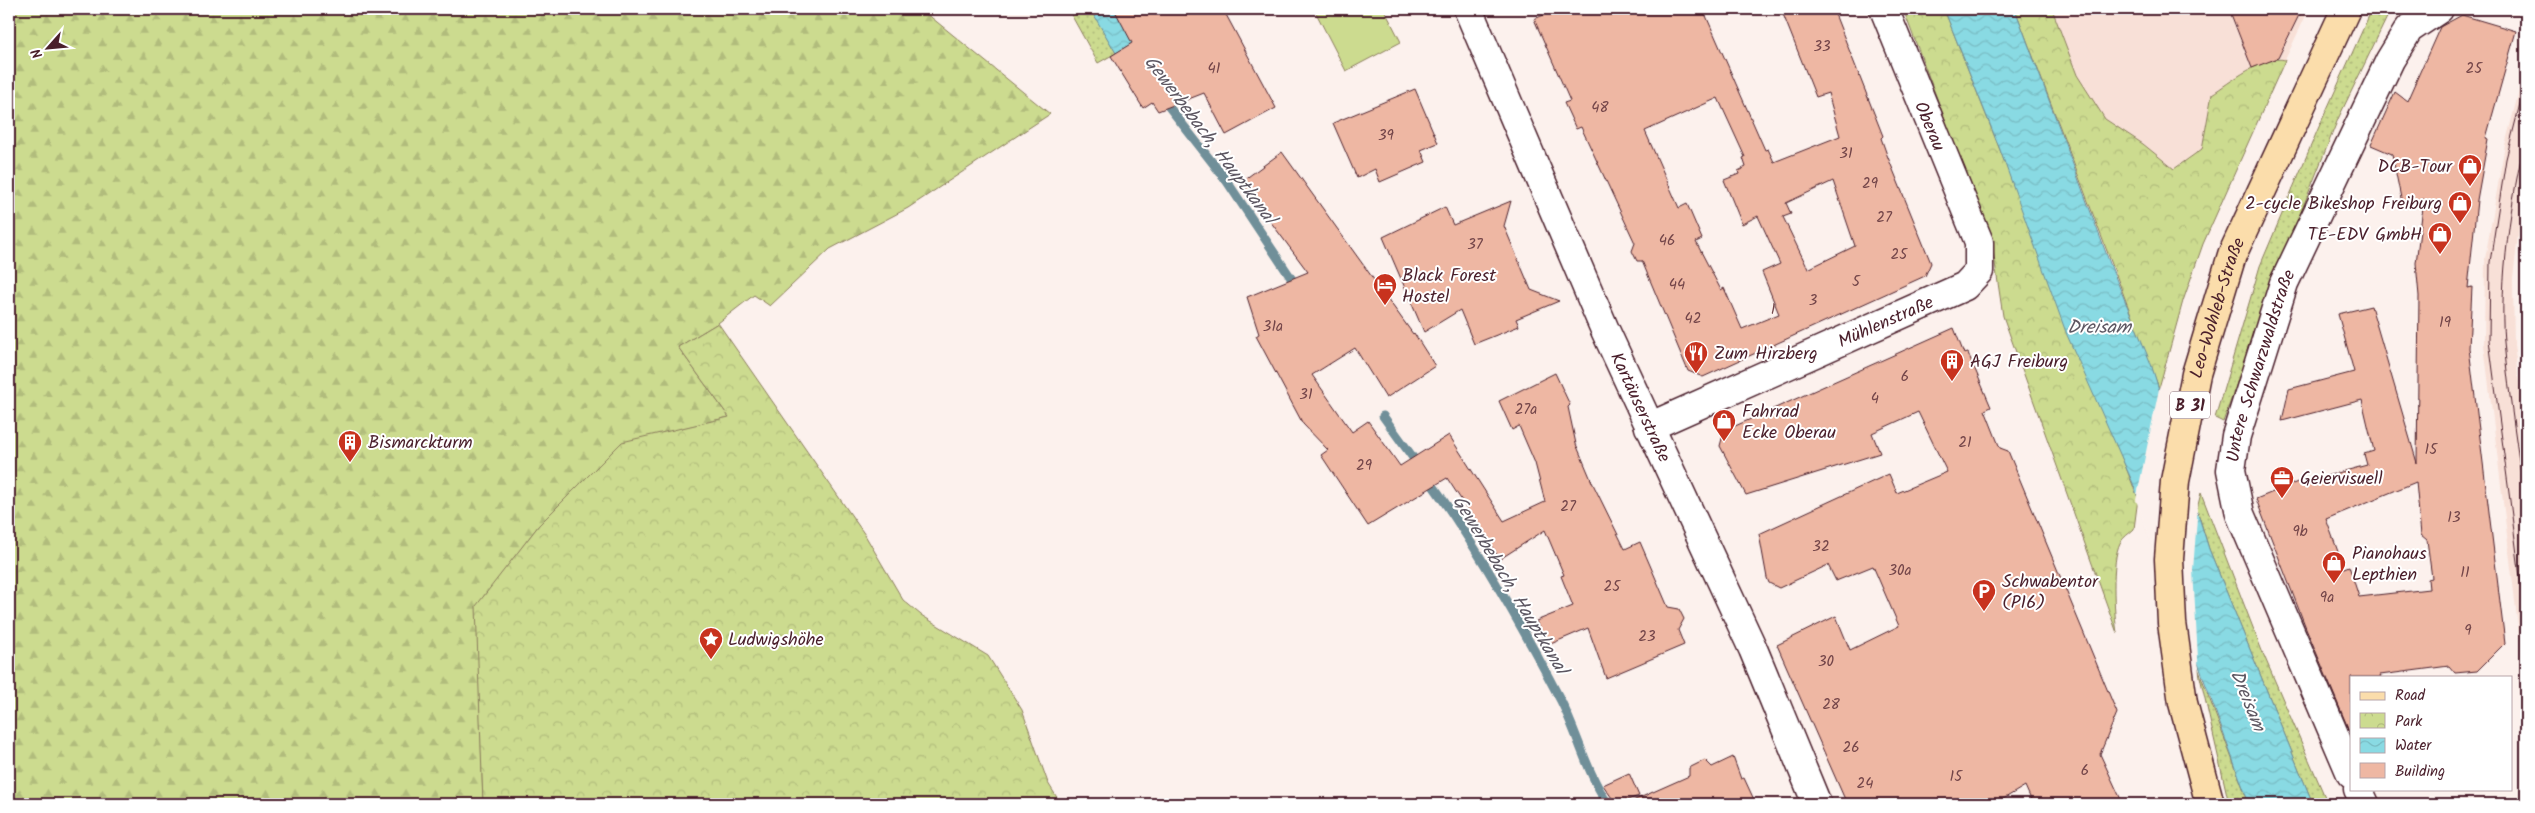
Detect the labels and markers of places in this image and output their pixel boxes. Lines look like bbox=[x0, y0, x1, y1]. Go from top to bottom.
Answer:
place label: DCB-Tour bbox=[2377, 153, 2453, 182]
shop icon: DCB-Tour bbox=[2457, 153, 2483, 187]
place label: 2-cycle Bikeshop Freiburg bbox=[2245, 190, 2442, 219]
shop icon: 2-cycle Bikeshop Freiburg bbox=[2447, 190, 2473, 224]
place label: TE-EDV GmbH bbox=[2308, 221, 2422, 250]
shop icon: TE-EDV GmbH bbox=[2427, 221, 2453, 255]
place label: Black Forest Hostel bbox=[1402, 262, 1497, 312]
hotel icon: Black Forest Hostel bbox=[1372, 272, 1398, 306]
restaurant icon: Zum Hirzberg bbox=[1683, 340, 1709, 374]
place label: Zum Hirzberg bbox=[1714, 340, 1818, 369]
building icon: AGJ Freiburg bbox=[1939, 348, 1965, 382]
place label: AGJ Freiburg bbox=[1970, 348, 2068, 377]
place label: Fahrrad Ecke Oberau bbox=[1742, 398, 1836, 448]
shop icon: Fahrrad Ecke Oberau bbox=[1711, 408, 1737, 442]
building icon: Bismarckturm bbox=[337, 429, 363, 463]
place label: Bismarckturm bbox=[368, 429, 473, 458]
office icon: Geiervisuell bbox=[2269, 465, 2295, 499]
place label: Geiervisuell bbox=[2300, 465, 2383, 494]
place label: Pianohaus Lepthien bbox=[2352, 540, 2427, 590]
shop icon: Pianohaus Lepthien bbox=[2321, 550, 2347, 584]
place label: Schwabentor (P16) bbox=[2002, 568, 2099, 618]
parking icon: Schwabentor (P16) bbox=[1971, 578, 1997, 612]
place icon: Ludwigshöhe bbox=[698, 626, 724, 660]
place label: Ludwigshöhe bbox=[728, 626, 824, 655]

